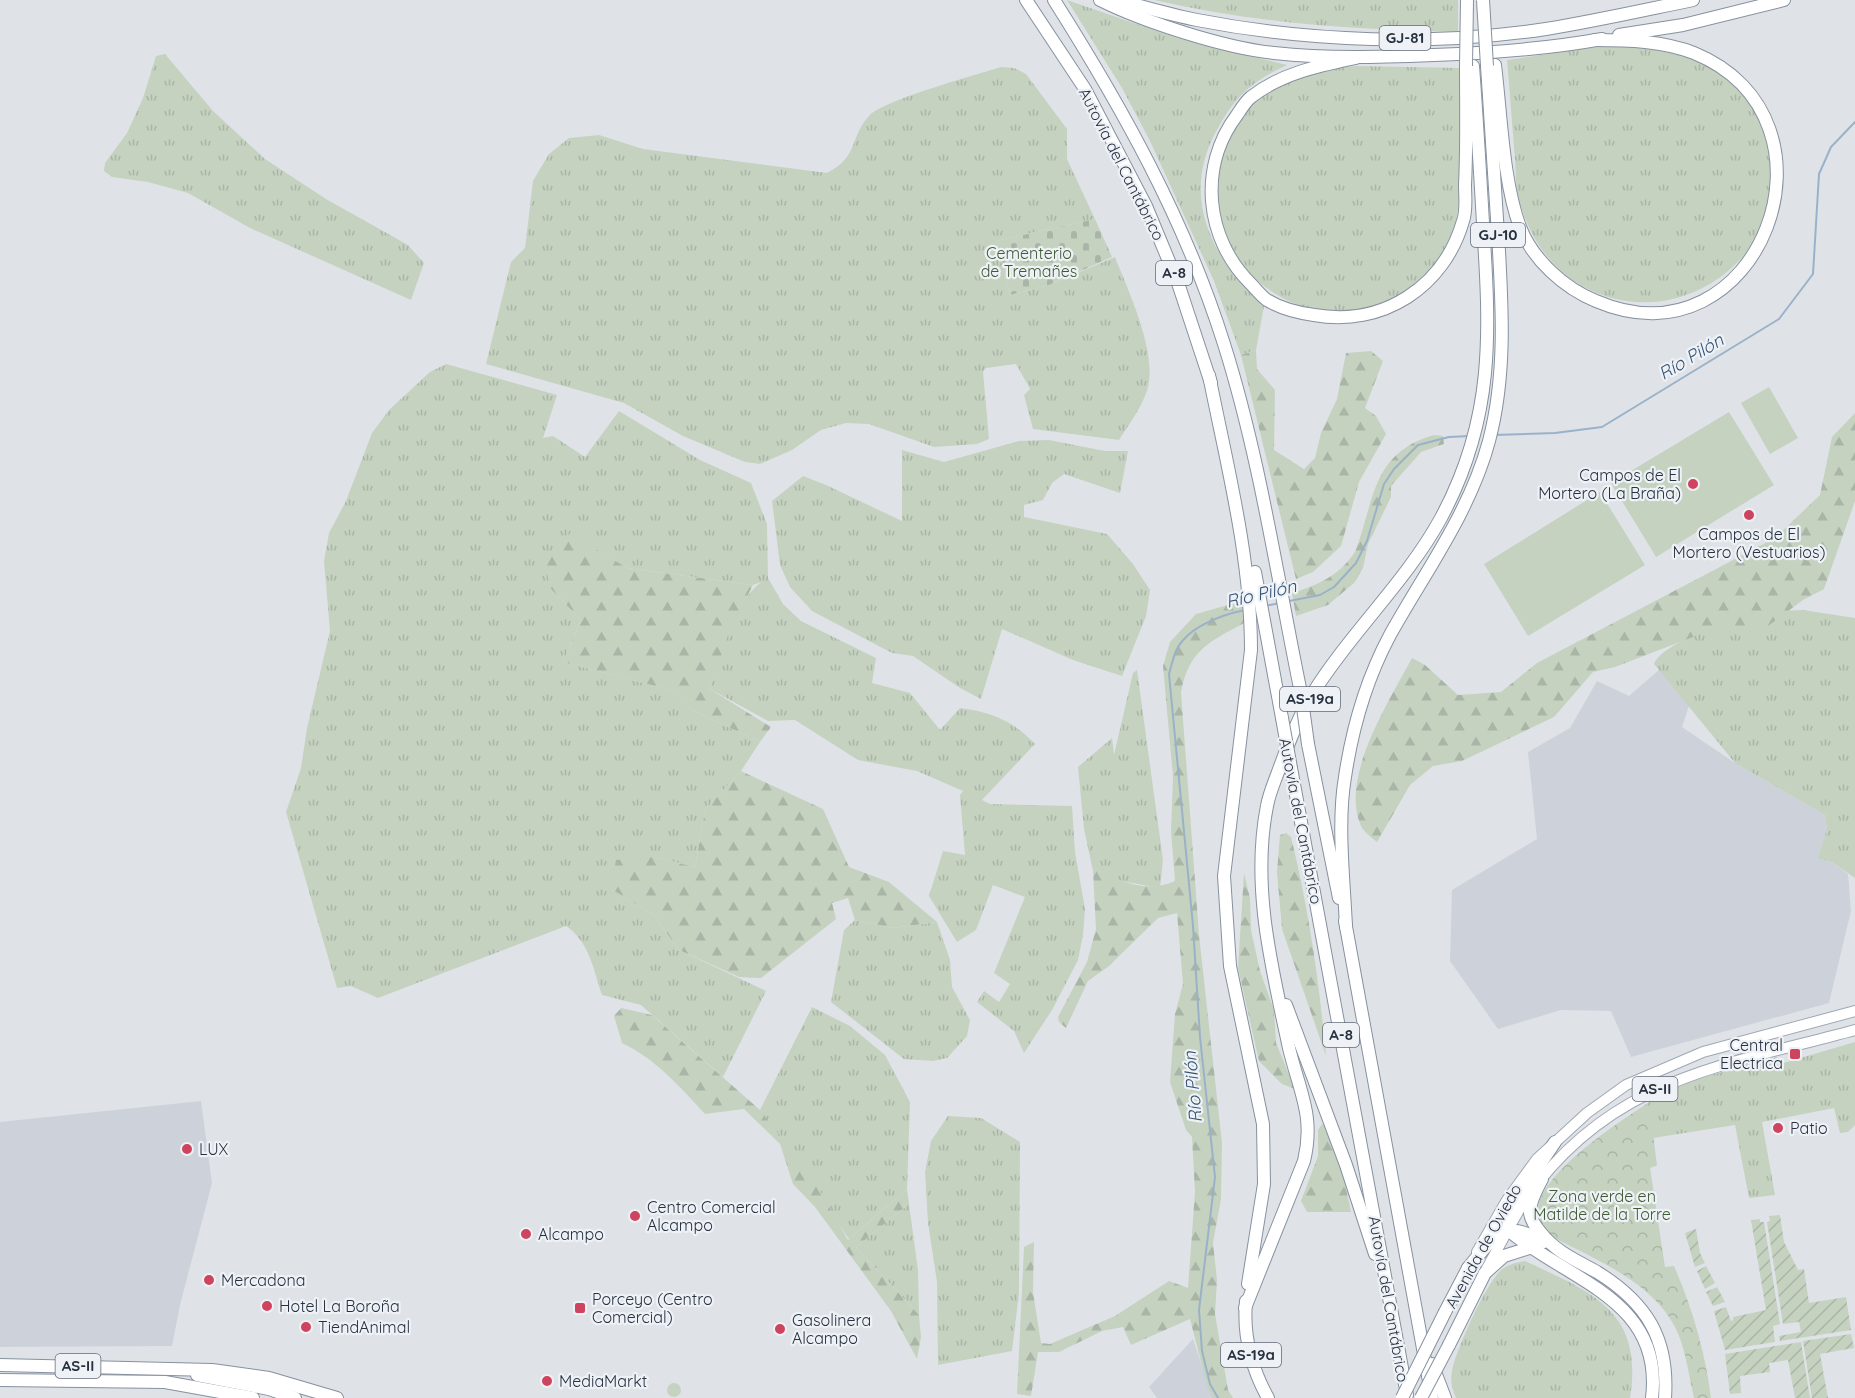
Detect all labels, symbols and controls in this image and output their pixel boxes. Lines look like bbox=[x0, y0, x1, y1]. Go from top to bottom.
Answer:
road number: GJ-81 bbox=[1380, 26, 1430, 50]
street label: Autovía del Cantábrico bbox=[1075, 84, 1169, 244]
road number: GJ-10 bbox=[1471, 223, 1525, 247]
park label: Cementerio de Tremañes bbox=[981, 243, 1077, 281]
road number: A-8 bbox=[1156, 261, 1192, 285]
water label: Río Pilón bbox=[1654, 328, 1728, 385]
place label: Campos de El Mortero (La Braña) bbox=[1538, 465, 1681, 503]
marker: Campos de El Mortero (La Braña) bbox=[1686, 477, 1700, 491]
marker: Campos de El Mortero (Vestuarios) bbox=[1742, 508, 1756, 522]
place label: Campos de El Mortero (Vestuarios) bbox=[1672, 524, 1826, 562]
water label: Río Pilón bbox=[1223, 574, 1299, 613]
road number: AS-19a bbox=[1280, 687, 1340, 711]
street label: Autovía del Cantábrico bbox=[1275, 736, 1327, 906]
road number: A-8 bbox=[1323, 1023, 1359, 1047]
place label: Central Electrica bbox=[1720, 1035, 1783, 1073]
marker: Central Electrica bbox=[1788, 1047, 1802, 1061]
water label: Río Pilón bbox=[1178, 1050, 1207, 1124]
road number: AS-II bbox=[1632, 1077, 1678, 1101]
place label: Patio bbox=[1790, 1118, 1828, 1138]
marker: Patio bbox=[1771, 1121, 1785, 1135]
place label: LUX bbox=[199, 1139, 228, 1159]
marker: LUX bbox=[180, 1142, 194, 1156]
street label: Avenida de Oviedo bbox=[1440, 1180, 1526, 1312]
park label: Zona verde en Matilde de la Torre bbox=[1533, 1186, 1671, 1224]
place label: Centro Comercial Alcampo bbox=[647, 1197, 776, 1235]
marker: Centro Comercial Alcampo bbox=[628, 1209, 642, 1223]
street label: Autovía del Cantábrico bbox=[1365, 1214, 1413, 1384]
place label: Alcampo bbox=[538, 1224, 604, 1244]
marker: Alcampo bbox=[519, 1227, 533, 1241]
place label: Mercadona bbox=[221, 1270, 305, 1290]
marker: Mercadona bbox=[202, 1273, 216, 1287]
place label: Porceyo (Centro Comercial) bbox=[592, 1289, 713, 1327]
place label: Hotel La Boroña bbox=[279, 1296, 400, 1316]
marker: Hotel La Boroña bbox=[260, 1299, 274, 1313]
marker: Porceyo (Centro Comercial) bbox=[573, 1301, 587, 1315]
place label: Gasolinera Alcampo bbox=[792, 1310, 871, 1348]
place label: TiendAnimal bbox=[318, 1317, 410, 1337]
marker: TiendAnimal bbox=[299, 1320, 313, 1334]
marker: Gasolinera Alcampo bbox=[773, 1322, 787, 1336]
road number: AS-19a bbox=[1221, 1343, 1281, 1367]
road number: AS-II bbox=[56, 1354, 100, 1378]
place label: MediaMarkt bbox=[559, 1371, 647, 1391]
marker: MediaMarkt bbox=[540, 1374, 554, 1388]

